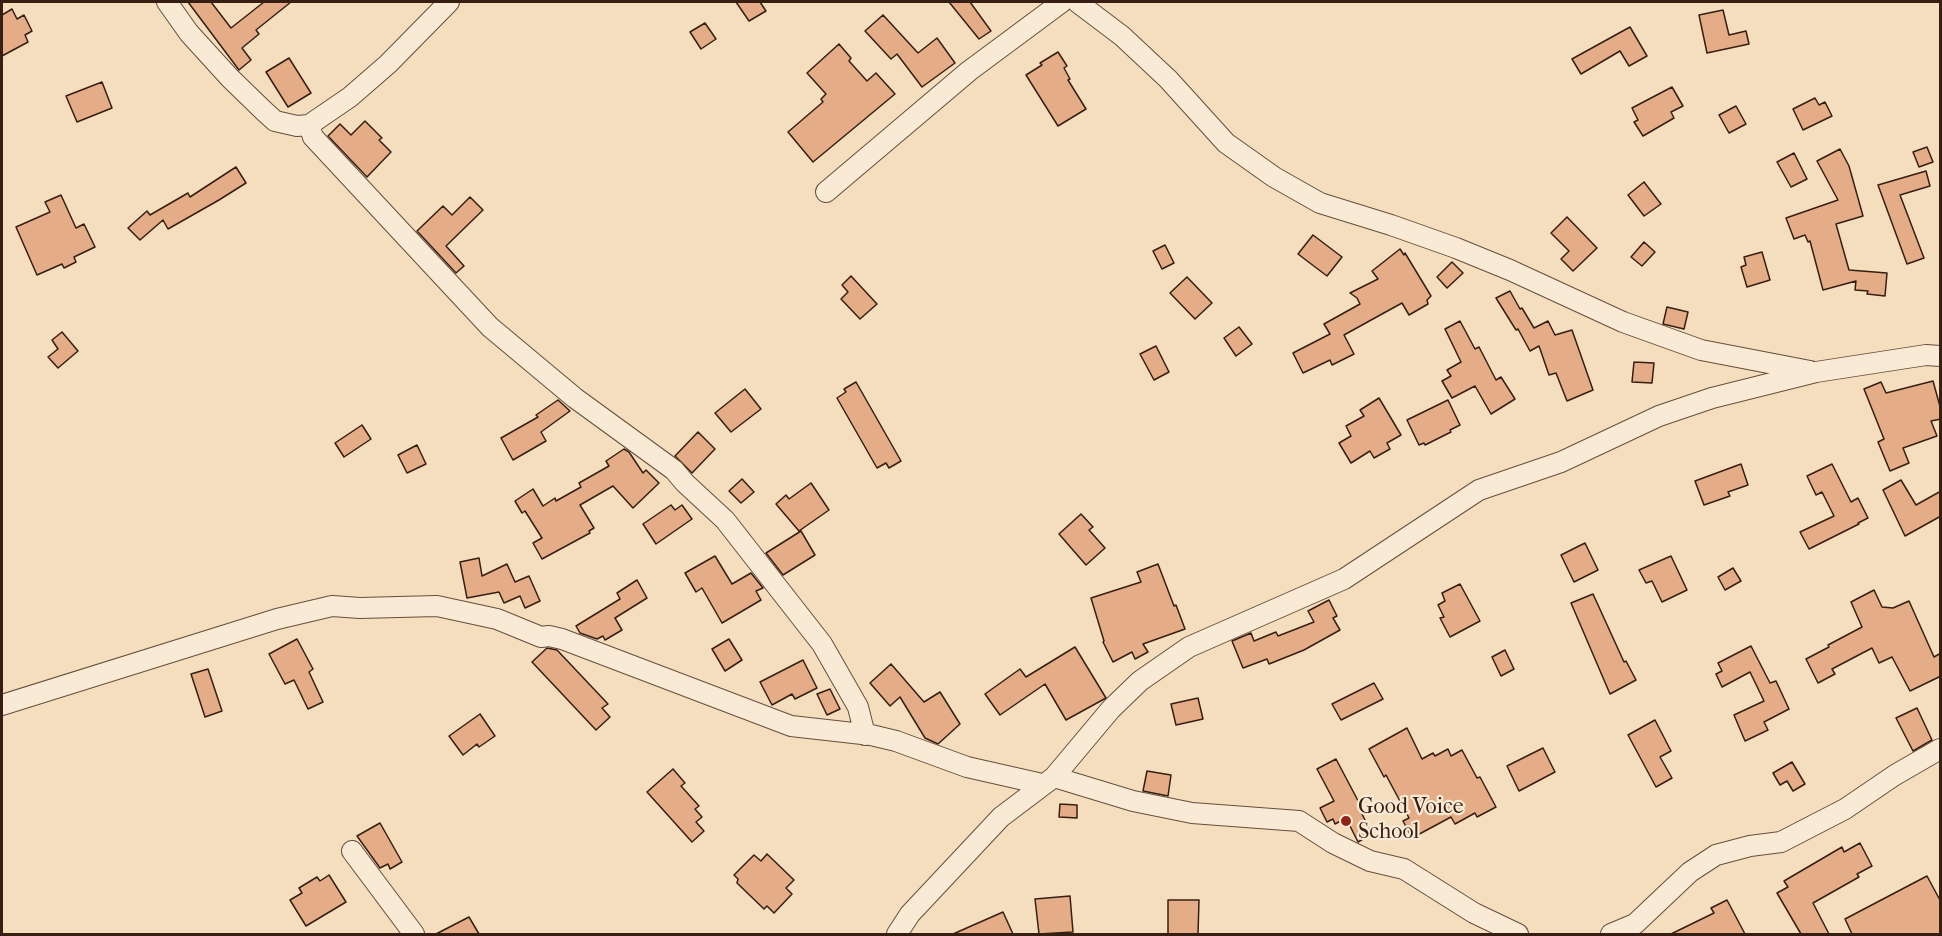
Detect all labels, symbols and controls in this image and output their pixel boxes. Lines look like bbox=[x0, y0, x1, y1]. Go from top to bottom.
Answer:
place label: Good Voice School bbox=[1358, 795, 1464, 846]
marker: Good Voice School bbox=[1339, 814, 1353, 828]

